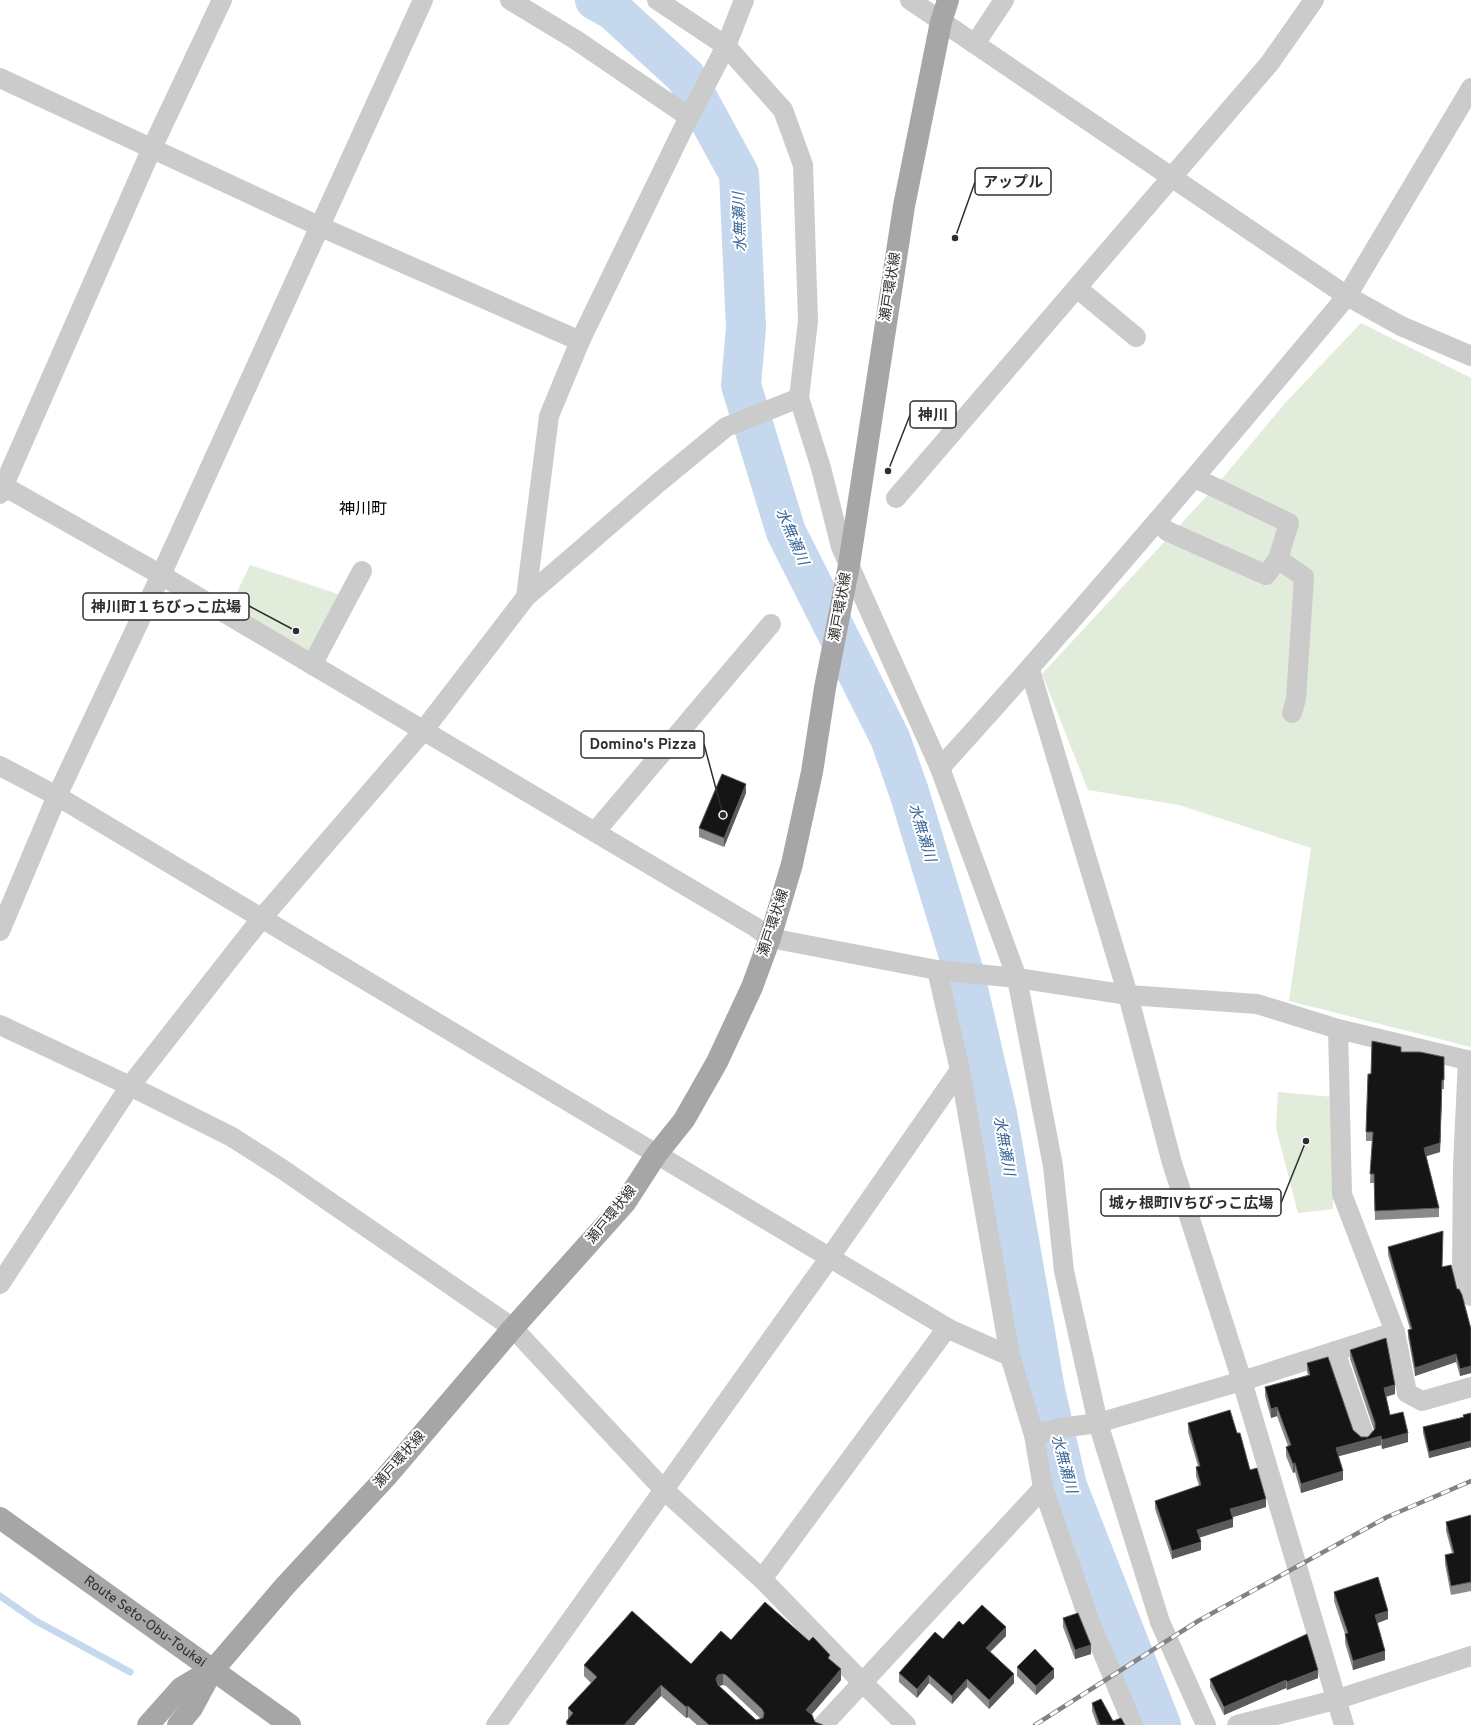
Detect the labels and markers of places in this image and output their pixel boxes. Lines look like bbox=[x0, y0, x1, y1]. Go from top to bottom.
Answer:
callout: アップル bbox=[975, 168, 1051, 195]
callout: 神川 bbox=[910, 401, 956, 428]
callout: 神川町１ちびっこ広場 bbox=[83, 593, 249, 620]
callout: Domino's Pizza bbox=[581, 731, 704, 758]
callout: 城ヶ根町IVちびっこ広場 bbox=[1101, 1189, 1281, 1216]

